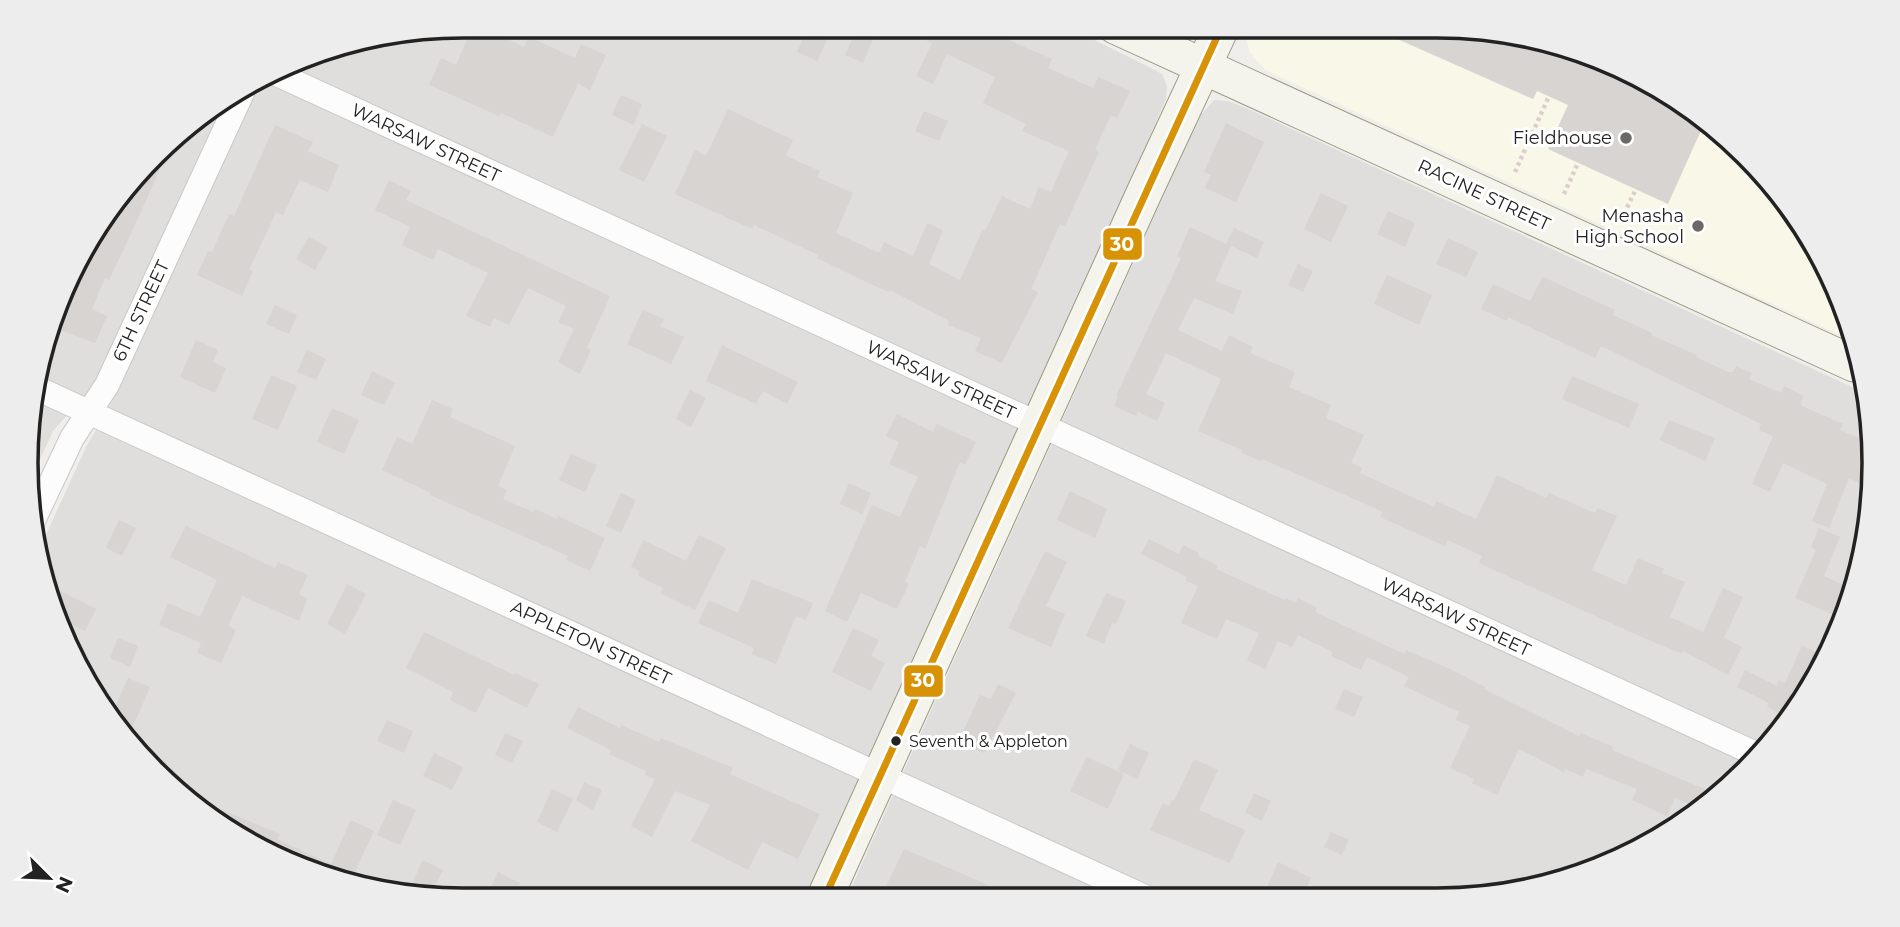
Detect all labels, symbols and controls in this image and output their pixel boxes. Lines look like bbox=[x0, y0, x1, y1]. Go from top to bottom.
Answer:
street label: WARSAW STREET bbox=[348, 99, 505, 187]
place label: Fieldhouse bbox=[1513, 127, 1612, 149]
marker: Fieldhouse bbox=[1618, 130, 1634, 146]
street label: RACINE STREET bbox=[1414, 155, 1554, 236]
place label: Menasha High School bbox=[1575, 205, 1684, 248]
marker: Menasha High School bbox=[1690, 218, 1706, 234]
line badge: 30 bbox=[1102, 227, 1143, 261]
text: 30 bbox=[1109, 233, 1134, 256]
street label: 6TH STREET bbox=[108, 256, 174, 365]
street label: WARSAW STREET bbox=[863, 336, 1020, 424]
street label: WARSAW STREET bbox=[1378, 573, 1535, 661]
street label: APPLETON STREET bbox=[507, 596, 675, 690]
line badge: 30 bbox=[903, 664, 944, 698]
text: 30 bbox=[910, 669, 935, 692]
place label: Seventh & Appleton bbox=[909, 732, 1068, 751]
marker: Seventh & Appleton bbox=[889, 734, 903, 748]
north arrow bbox=[14, 843, 84, 913]
text: N bbox=[50, 873, 78, 896]

